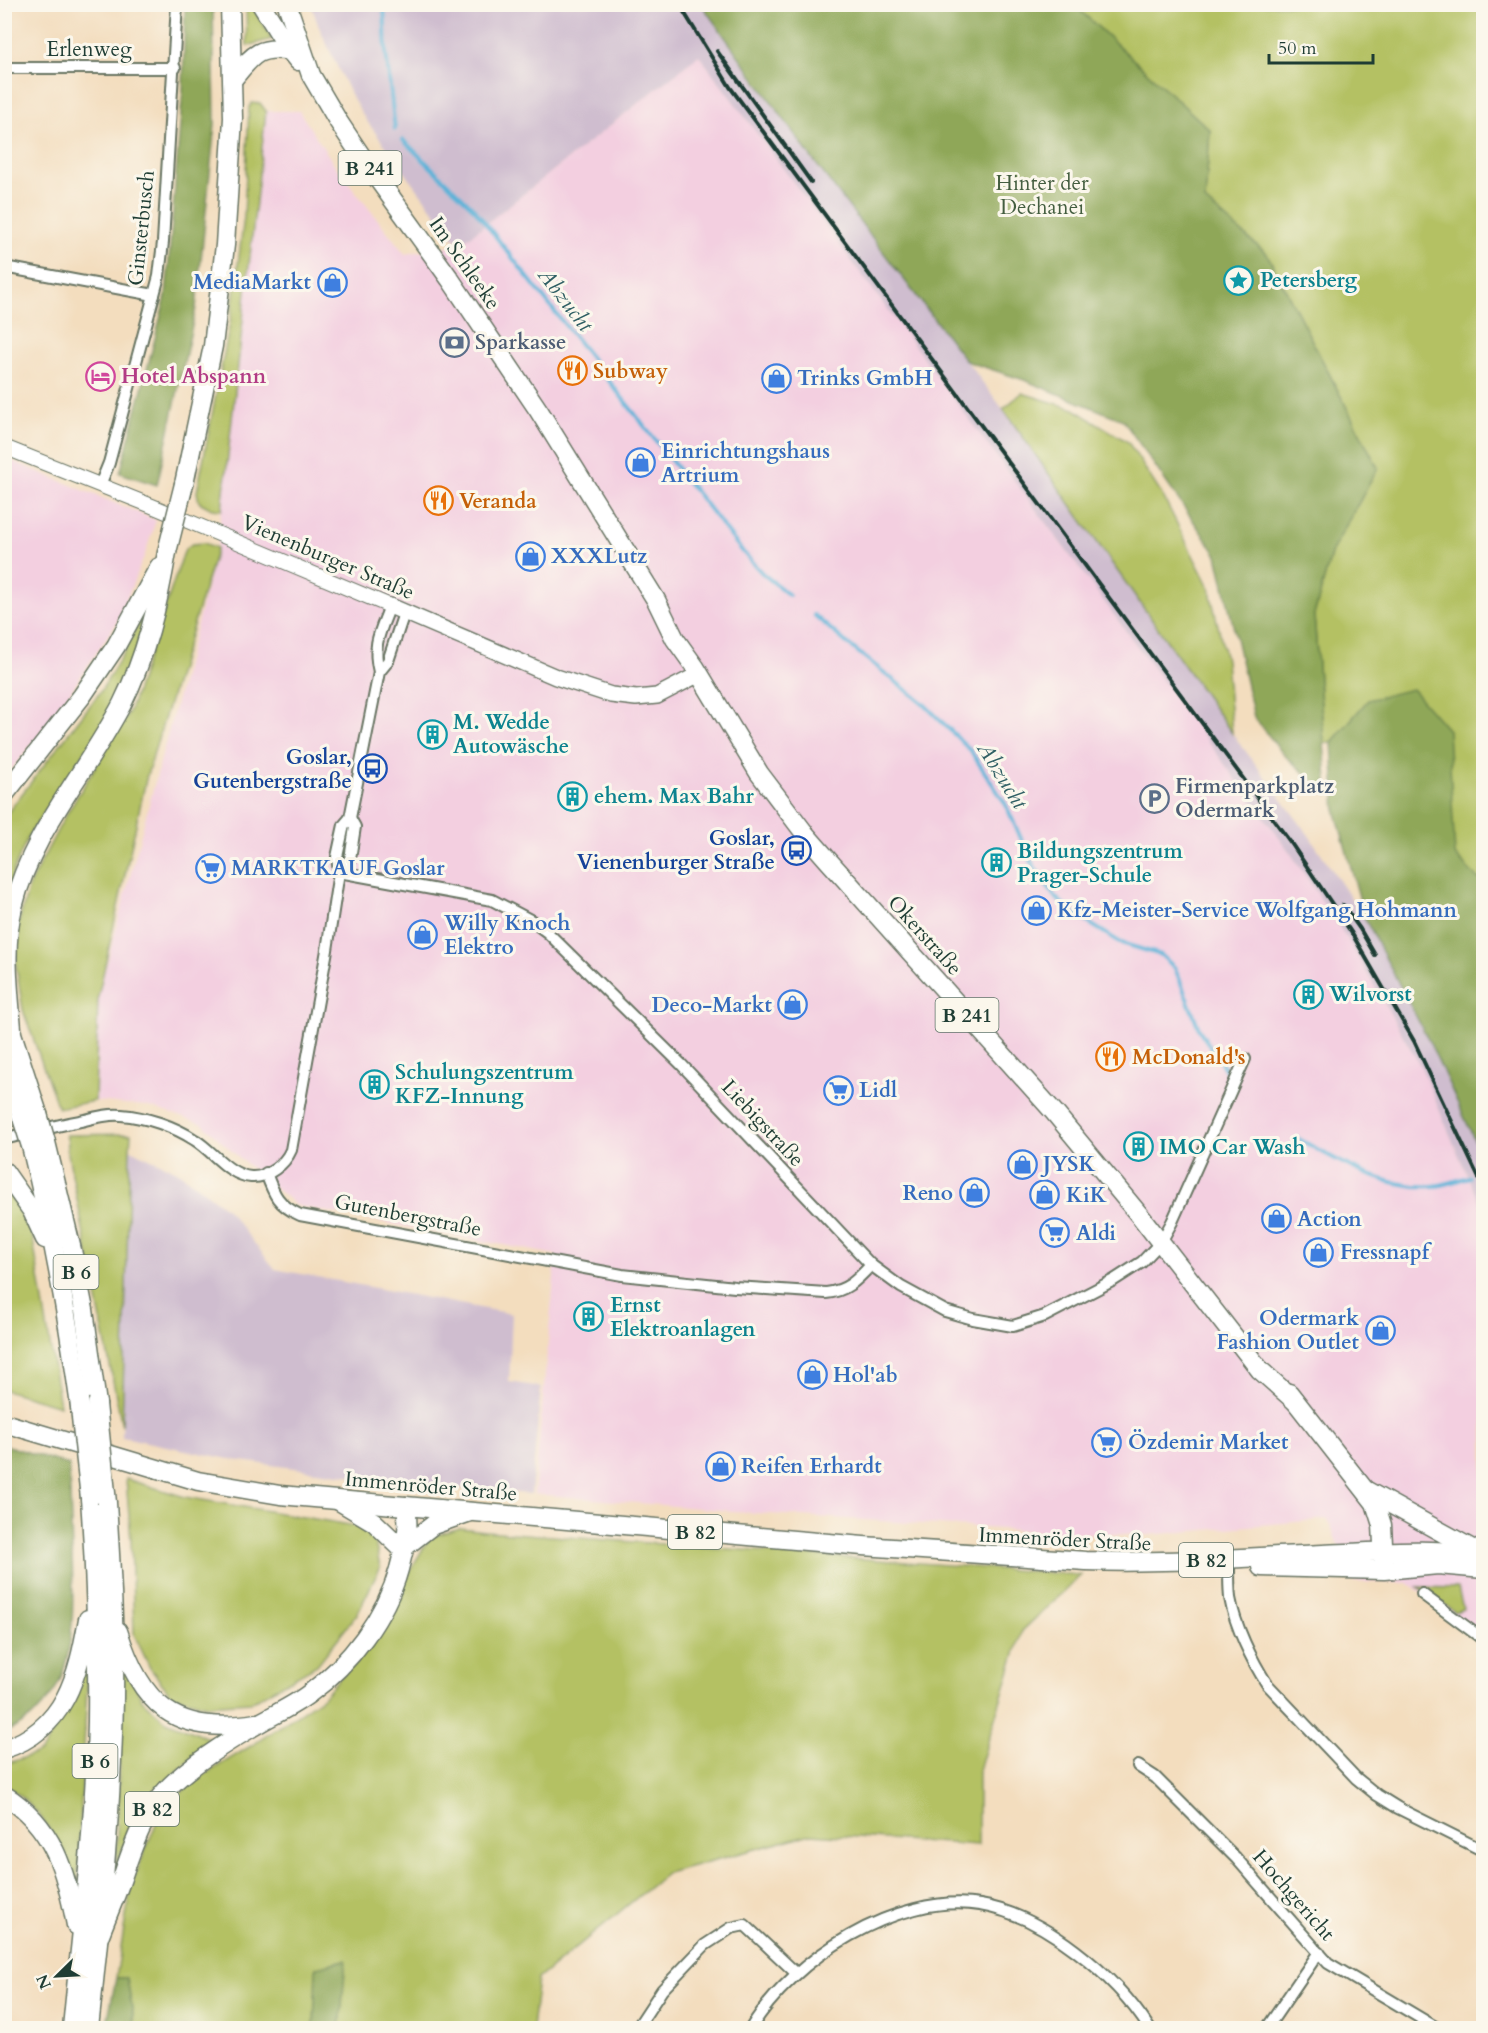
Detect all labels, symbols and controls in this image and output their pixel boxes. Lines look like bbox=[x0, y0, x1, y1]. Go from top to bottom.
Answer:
scale bar bbox=[1269, 27, 1372, 65]
street label: Erlenweg bbox=[46, 35, 132, 64]
text: 50 m bbox=[1278, 36, 1317, 61]
road number: B 241 bbox=[338, 151, 401, 185]
street label: Ginsterbusch bbox=[121, 168, 162, 287]
park label: Hinter der Dechanei bbox=[995, 169, 1089, 222]
street label: Im Schleeke bbox=[422, 211, 507, 316]
water label: Abzucht bbox=[530, 260, 600, 339]
place icon: Petersberg bbox=[1223, 264, 1255, 296]
shop icon: MediaMarkt bbox=[316, 266, 348, 298]
place label: Petersberg bbox=[1260, 266, 1358, 295]
place label: MediaMarkt bbox=[193, 268, 312, 297]
bank icon: Sparkasse bbox=[438, 326, 470, 358]
place label: Sparkasse bbox=[475, 328, 566, 357]
restaurant icon: Subway bbox=[556, 355, 588, 387]
place label: Subway bbox=[593, 357, 668, 386]
hotel icon: Hotel Abspann bbox=[84, 360, 116, 392]
place label: Hotel Abspann bbox=[121, 362, 267, 391]
shop icon: Trinks GmbH bbox=[760, 362, 792, 394]
place label: Trinks GmbH bbox=[797, 364, 933, 393]
place label: Einrichtungshaus Artrium bbox=[661, 437, 830, 490]
shop icon: Einrichtungshaus Artrium bbox=[624, 447, 656, 479]
restaurant icon: Veranda bbox=[422, 485, 454, 517]
place label: Veranda bbox=[459, 487, 537, 516]
street label: Vienenburger Straße bbox=[237, 508, 419, 607]
shop icon: XXXLutz bbox=[514, 540, 546, 572]
place label: XXXLutz bbox=[551, 542, 648, 571]
place label: M. Wedde Autowäsche bbox=[453, 708, 569, 761]
building icon: M. Wedde Autowäsche bbox=[416, 718, 448, 750]
water label: Abzucht bbox=[969, 735, 1035, 816]
place label: Goslar, Gutenbergstraße bbox=[193, 743, 352, 796]
bus stop icon: Goslar, Gutenbergstraße bbox=[357, 753, 389, 785]
place label: Firmenparkplatz Odermark bbox=[1175, 772, 1335, 825]
building icon: ehem. Max Bahr bbox=[557, 780, 589, 812]
place label: ehem. Max Bahr bbox=[594, 782, 754, 811]
parking icon: Firmenparkplatz Odermark bbox=[1138, 782, 1170, 814]
place label: Goslar, Vienenburger Straße bbox=[577, 824, 775, 877]
bus stop icon: Goslar, Vienenburger Straße bbox=[780, 834, 812, 866]
place label: Bildungszentrum Prager-Schule bbox=[1017, 837, 1184, 890]
building icon: Bildungszentrum Prager-Schule bbox=[980, 847, 1012, 879]
supermarket icon: MARKTKAUF Goslar bbox=[194, 852, 226, 884]
place label: MARKTKAUF Goslar bbox=[231, 854, 445, 883]
street label: Okerstraße bbox=[881, 889, 969, 982]
shop icon: Kfz-Meister-Service Wolfgang Hohmann bbox=[1020, 894, 1052, 926]
place label: Kfz-Meister-Service Wolfgang Hohmann bbox=[1057, 896, 1457, 925]
place label: Willy Knoch Elektro bbox=[443, 909, 570, 962]
shop icon: Willy Knoch Elektro bbox=[407, 919, 439, 951]
building icon: Wilvorst bbox=[1292, 978, 1324, 1010]
place label: Wilvorst bbox=[1328, 980, 1412, 1009]
shop icon: Deco-Markt bbox=[777, 989, 809, 1021]
place label: Deco-Markt bbox=[651, 991, 773, 1020]
road number: B 241 bbox=[936, 998, 998, 1032]
restaurant icon: McDonald's bbox=[1095, 1041, 1127, 1073]
place label: McDonald's bbox=[1132, 1043, 1246, 1072]
place label: Schulungszentrum KFZ-Innung bbox=[395, 1058, 574, 1111]
building icon: Schulungszentrum KFZ-Innung bbox=[358, 1068, 390, 1100]
street label: Liebigstraße bbox=[715, 1073, 811, 1173]
supermarket icon: Lidl bbox=[822, 1074, 854, 1106]
place label: Lidl bbox=[859, 1076, 897, 1105]
building icon: IMO Car Wash bbox=[1122, 1131, 1154, 1163]
place label: IMO Car Wash bbox=[1159, 1133, 1305, 1162]
shop icon: JYSK bbox=[1006, 1148, 1038, 1180]
place label: JYSK bbox=[1040, 1150, 1095, 1179]
shop icon: Reno bbox=[958, 1177, 990, 1209]
place label: Reno bbox=[902, 1179, 953, 1208]
shop icon: KiK bbox=[1029, 1179, 1061, 1211]
place label: KiK bbox=[1066, 1181, 1107, 1210]
street label: Gutenbergstraße bbox=[332, 1187, 484, 1244]
shop icon: Action bbox=[1260, 1203, 1292, 1235]
place label: Action bbox=[1297, 1205, 1362, 1234]
supermarket icon: Aldi bbox=[1039, 1217, 1071, 1249]
place label: Aldi bbox=[1076, 1219, 1116, 1248]
shop icon: Fressnapf bbox=[1303, 1236, 1335, 1268]
place label: Fressnapf bbox=[1340, 1238, 1433, 1267]
road number: B 6 bbox=[54, 1255, 98, 1289]
place label: Ernst Elektroanlagen bbox=[610, 1291, 756, 1344]
building icon: Ernst Elektroanlagen bbox=[573, 1301, 605, 1333]
place label: Odermark Fashion Outlet bbox=[1216, 1304, 1360, 1357]
shop icon: Odermark Fashion Outlet bbox=[1364, 1314, 1396, 1346]
shop icon: Hol'ab bbox=[796, 1359, 828, 1391]
place label: Hol'ab bbox=[833, 1361, 898, 1390]
supermarket icon: Özdemir Market bbox=[1091, 1426, 1123, 1458]
place label: Özdemir Market bbox=[1128, 1428, 1289, 1457]
shop icon: Reifen Erhardt bbox=[704, 1450, 736, 1482]
place label: Reifen Erhardt bbox=[741, 1452, 882, 1481]
street label: Immenröder Straße bbox=[343, 1465, 518, 1508]
road number: B 82 bbox=[668, 1515, 722, 1549]
street label: Immenröder Straße bbox=[978, 1520, 1152, 1559]
road number: B 82 bbox=[1179, 1543, 1233, 1577]
road number: B 6 bbox=[72, 1744, 118, 1778]
road number: B 82 bbox=[125, 1792, 179, 1826]
street label: Hochgericht bbox=[1246, 1843, 1342, 1948]
north arrow bbox=[27, 1946, 87, 2006]
text: N bbox=[31, 1971, 57, 1993]

